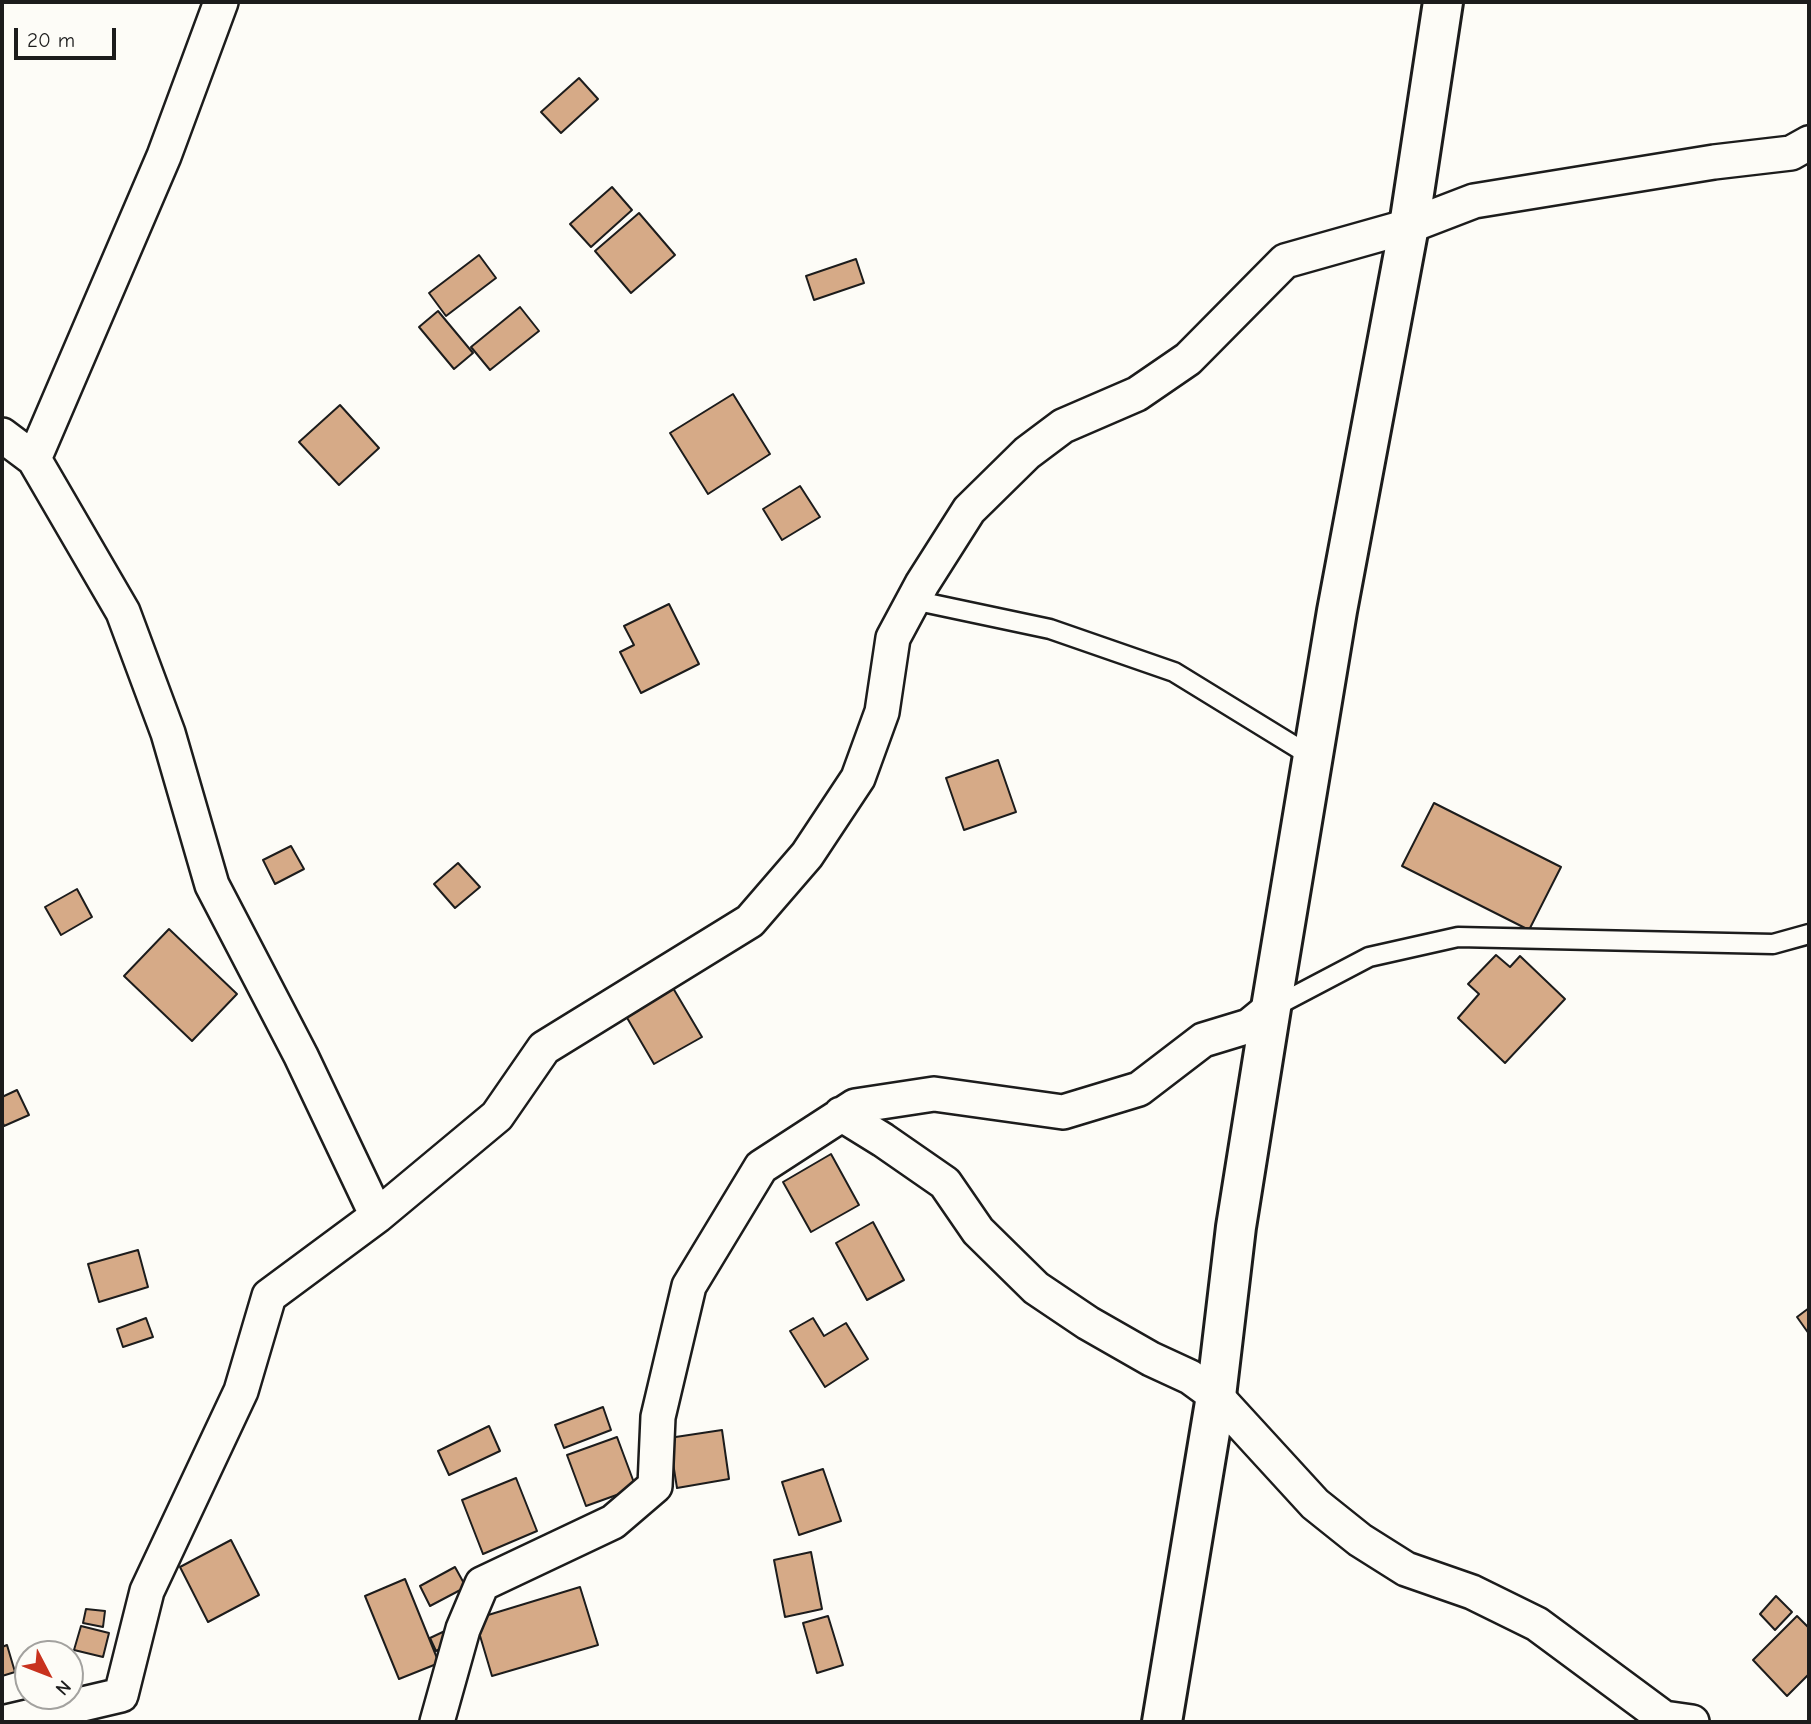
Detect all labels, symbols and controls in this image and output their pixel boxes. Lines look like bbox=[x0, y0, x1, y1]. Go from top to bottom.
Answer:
scale bar bbox=[18, 14, 119, 58]
text: 20 m bbox=[27, 28, 75, 52]
north arrow bbox=[14, 1640, 84, 1710]
text: N bbox=[51, 1676, 75, 1700]

